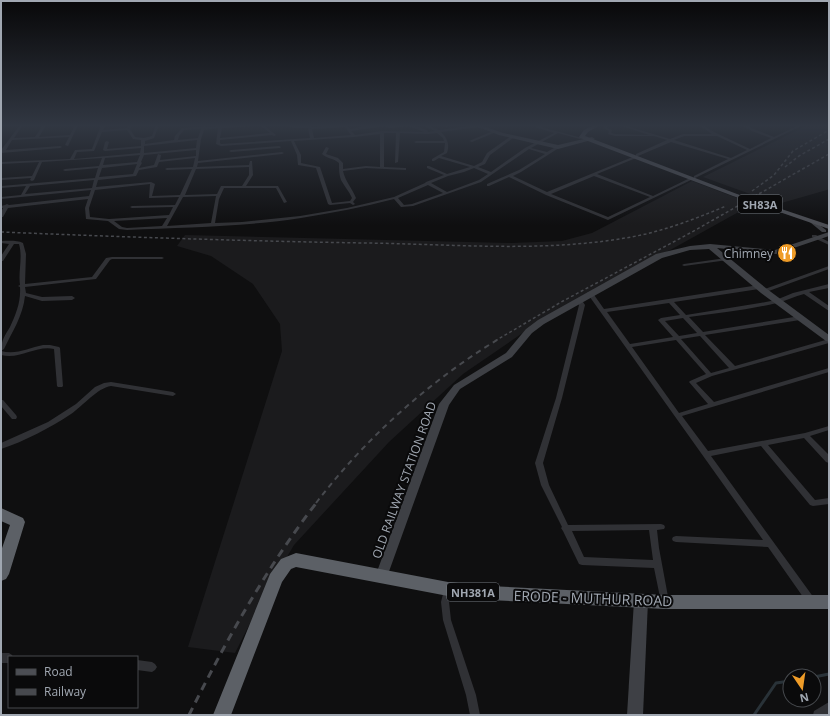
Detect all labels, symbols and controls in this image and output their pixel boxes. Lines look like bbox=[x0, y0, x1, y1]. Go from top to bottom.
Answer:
road number: SH83A bbox=[738, 195, 782, 213]
restaurant icon: Chimney bbox=[776, 242, 798, 264]
place label: Chimney bbox=[724, 245, 774, 262]
street label: OLD RAILWAY STATION ROAD bbox=[368, 399, 440, 561]
road number: NH381A bbox=[447, 583, 499, 601]
street label: ERODE - MUTHUR ROAD bbox=[513, 586, 673, 610]
legend bbox=[8, 656, 138, 708]
text: Road bbox=[44, 663, 73, 680]
north arrow bbox=[782, 668, 822, 708]
text: Railway bbox=[44, 683, 87, 700]
text: N bbox=[798, 690, 810, 707]

